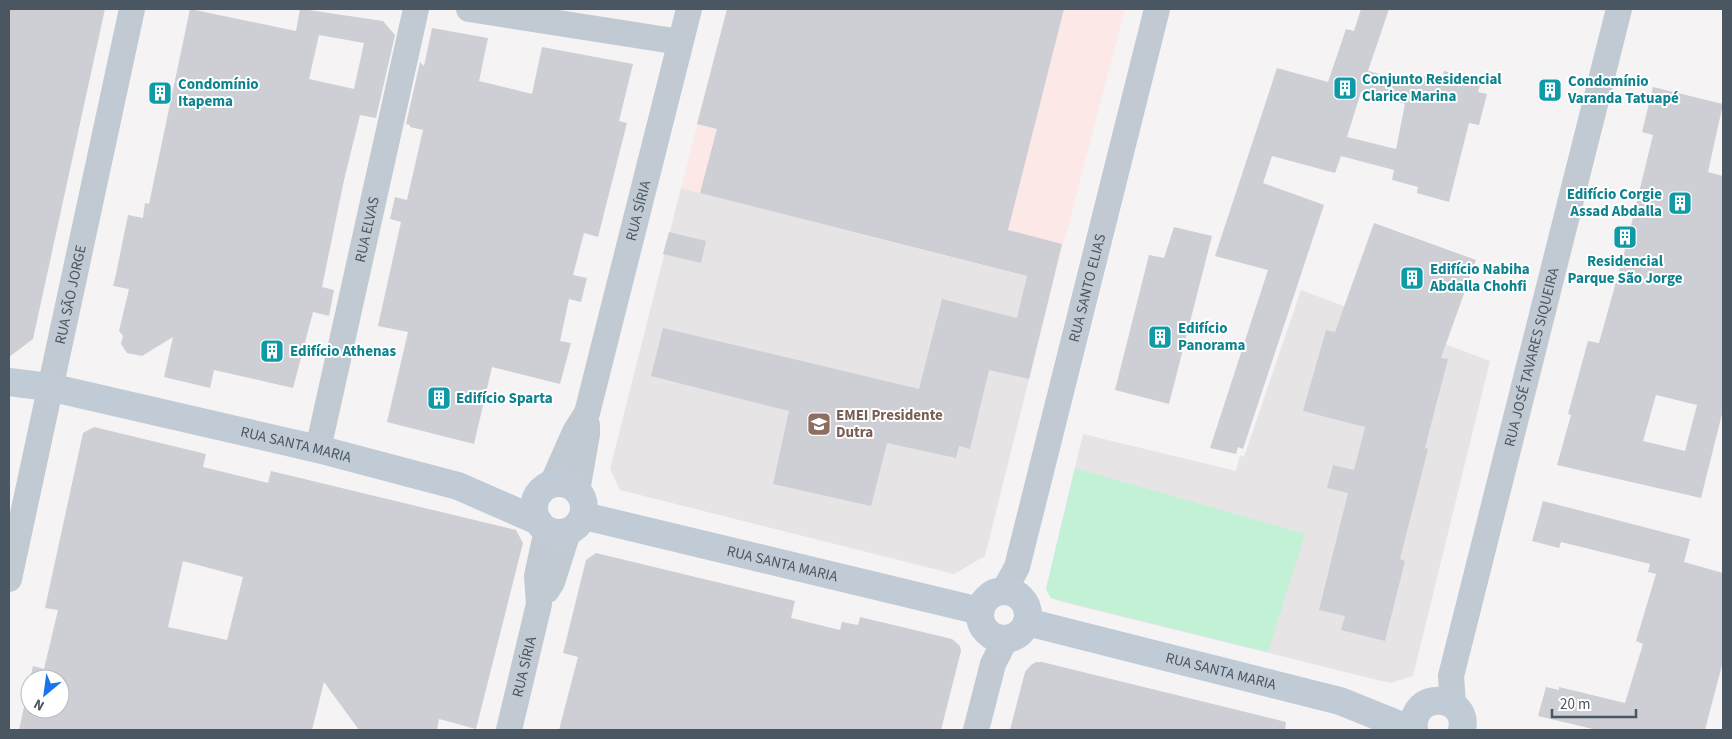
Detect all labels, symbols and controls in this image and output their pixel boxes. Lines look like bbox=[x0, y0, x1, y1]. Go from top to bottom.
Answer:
place label: Conjunto Residencial Clarice Marina bbox=[1362, 69, 1502, 107]
place label: Condomínio Varanda Tatuapé bbox=[1567, 71, 1679, 109]
place label: Condomínio Itapema bbox=[178, 74, 259, 112]
building icon: Conjunto Residencial Clarice Marina bbox=[1332, 75, 1358, 101]
building icon: Condomínio Varanda Tatuapé bbox=[1537, 77, 1563, 103]
building icon: Condomínio Itapema bbox=[147, 80, 173, 106]
street label: RUA SÍRIA bbox=[621, 177, 657, 243]
place label: Edifício Corgie Assad Abdalla bbox=[1567, 184, 1662, 222]
building icon: Edifício Corgie Assad Abdalla bbox=[1667, 190, 1693, 216]
street label: RUA ELVAS bbox=[350, 195, 385, 264]
building icon: Residencial Parque São Jorge bbox=[1612, 224, 1638, 250]
street label: RUA SANTO ELIAS bbox=[1064, 232, 1111, 344]
street label: RUA SÃO JORGE bbox=[50, 243, 92, 346]
place label: Residencial Parque São Jorge bbox=[1568, 251, 1683, 289]
place label: Edifício Nabiha Abdalla Chohfi bbox=[1429, 259, 1530, 297]
building icon: Edifício Nabiha Abdalla Chohfi bbox=[1399, 265, 1425, 291]
street label: RUA JOSÉ TAVARES SIQUEIRA bbox=[1499, 265, 1565, 449]
place label: Edifício Panorama bbox=[1178, 318, 1246, 356]
building icon: Edifício Panorama bbox=[1147, 324, 1173, 350]
building icon: Edifício Athenas bbox=[259, 338, 285, 364]
place label: Edifício Athenas bbox=[290, 341, 396, 362]
building icon: Edifício Sparta bbox=[426, 385, 452, 411]
place label: Edifício Sparta bbox=[456, 388, 553, 409]
place label: EMEI Presidente Dutra bbox=[836, 405, 943, 443]
school or university icon: EMEI Presidente Dutra bbox=[806, 411, 832, 437]
street label: RUA SANTA MARIA bbox=[238, 421, 355, 469]
street label: RUA SANTA MARIA bbox=[725, 541, 841, 588]
street label: RUA SÍRIA bbox=[507, 634, 542, 699]
street label: RUA SANTA MARIA bbox=[1163, 647, 1279, 696]
north arrow bbox=[20, 669, 70, 719]
scale bar bbox=[1552, 686, 1636, 718]
text: N bbox=[30, 693, 48, 715]
text: 20 m bbox=[1560, 694, 1590, 715]

